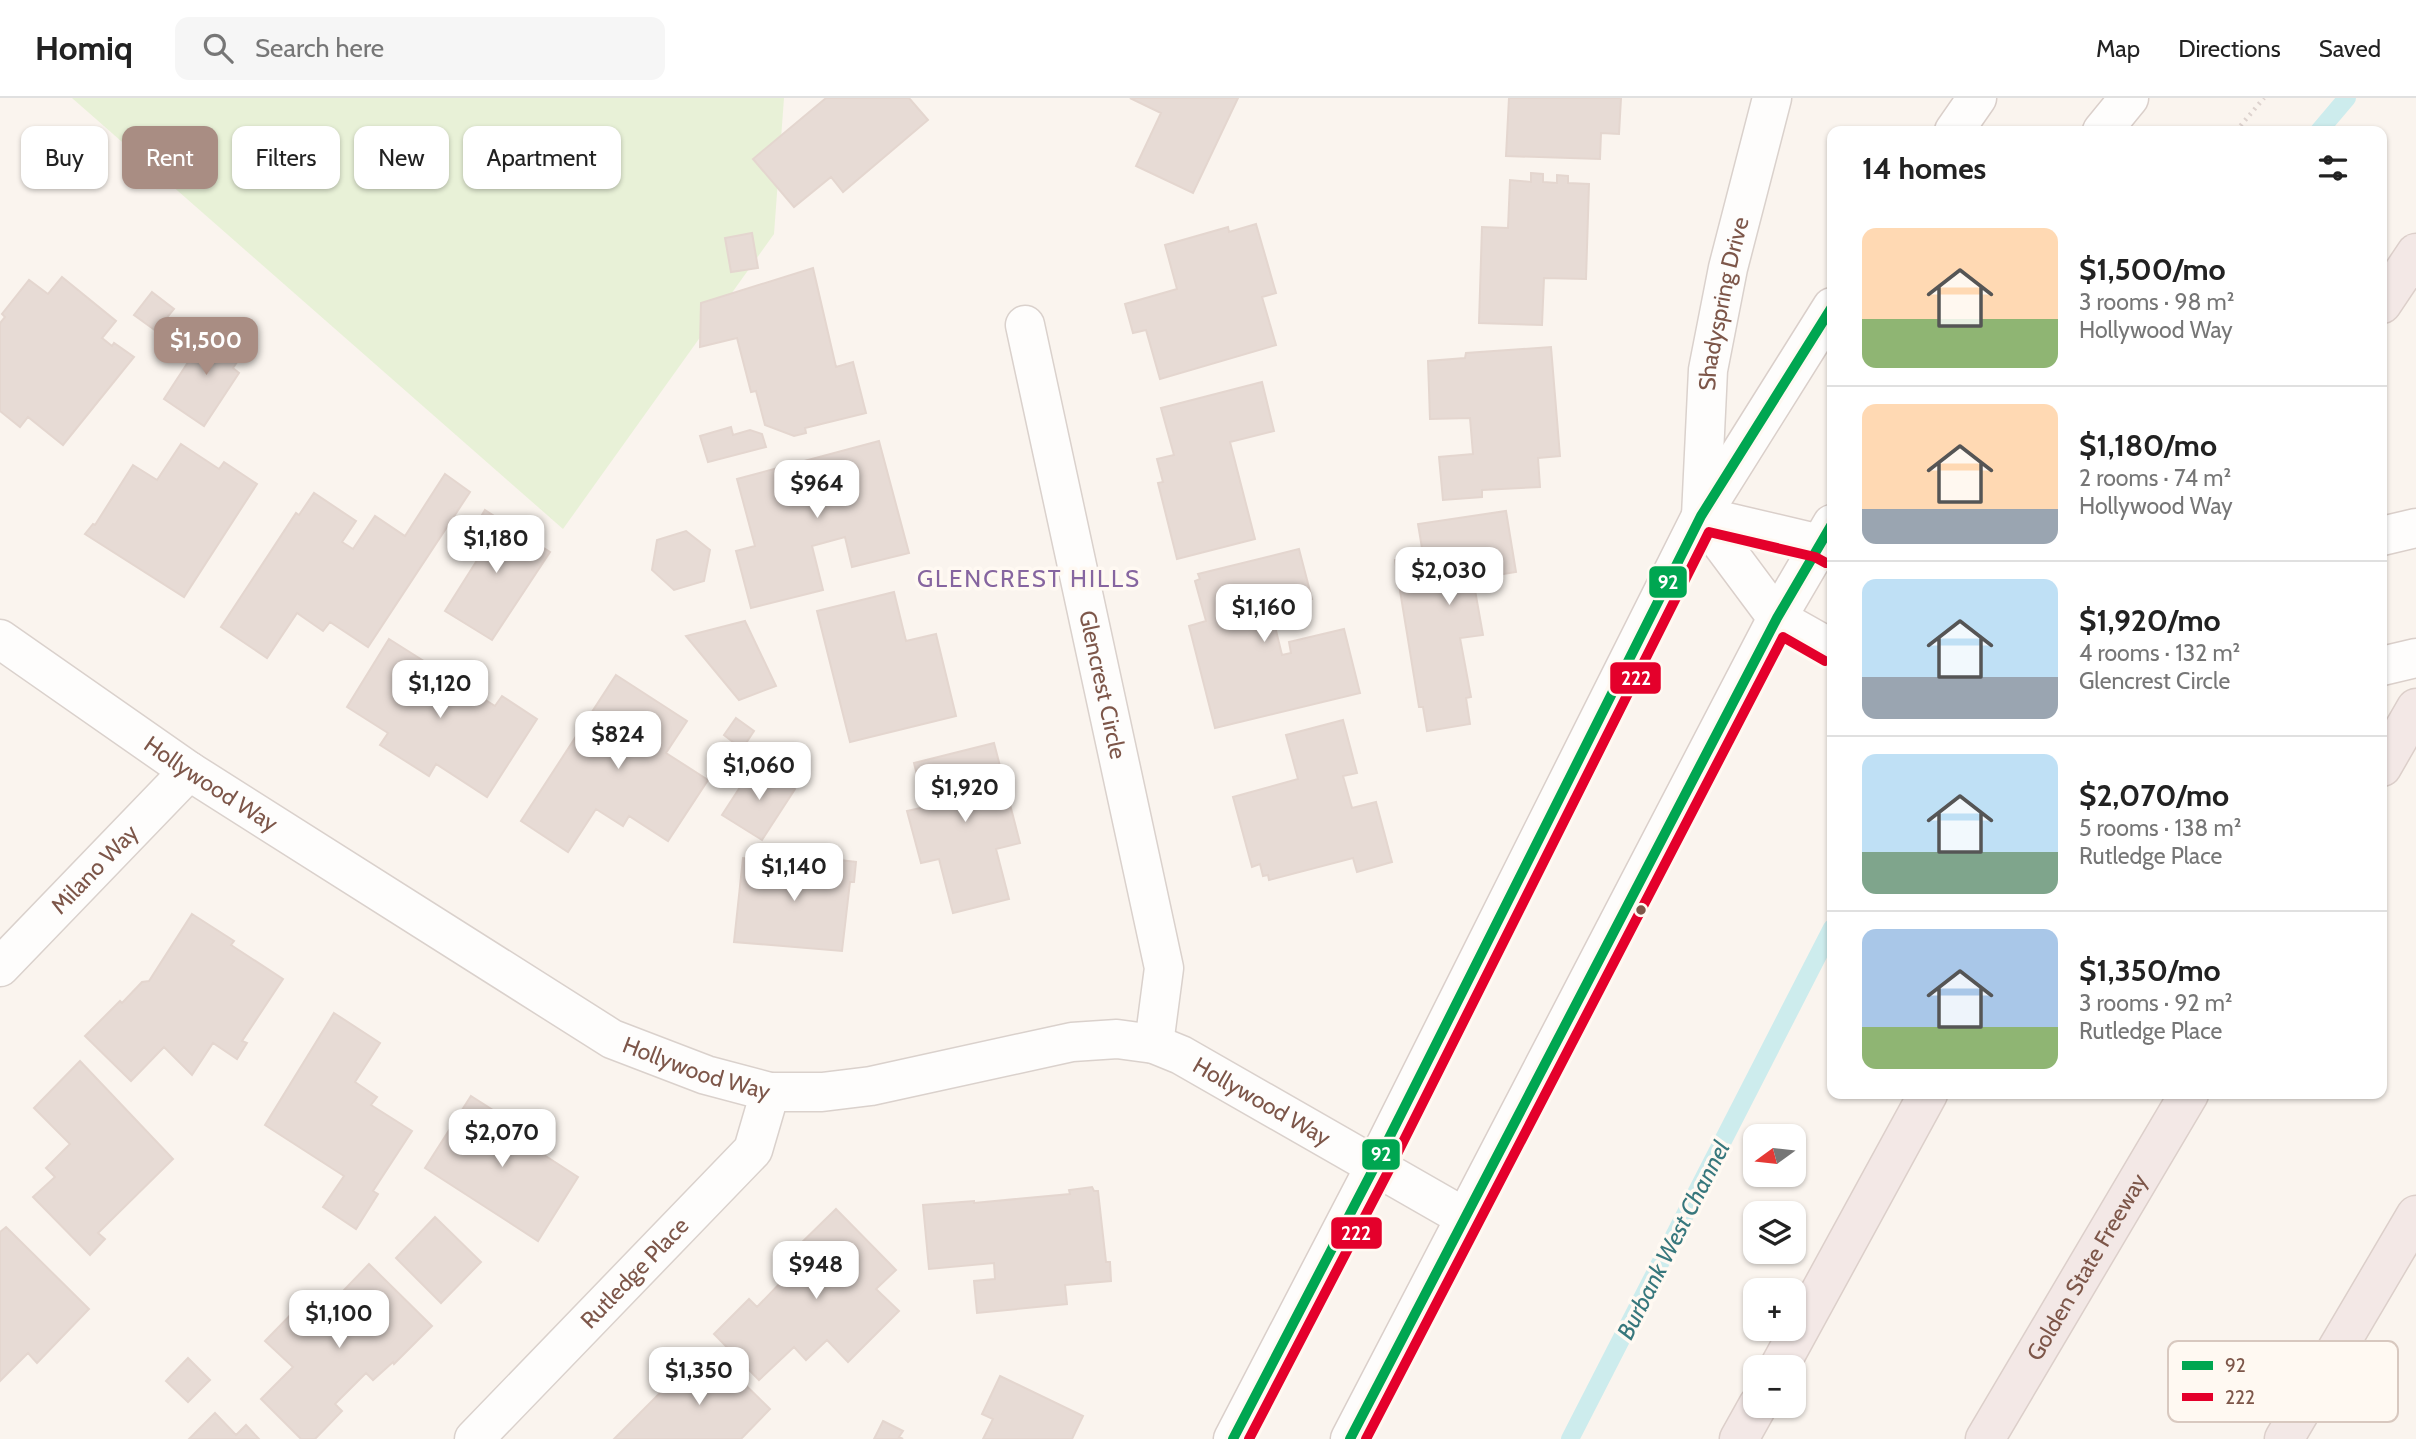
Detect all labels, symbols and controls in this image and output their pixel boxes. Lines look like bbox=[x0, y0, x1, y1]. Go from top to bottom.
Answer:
search box bbox=[175, 17, 665, 80]
text: Homiq bbox=[35, 28, 133, 68]
icon: search bbox=[199, 29, 237, 67]
text: Search here bbox=[255, 32, 384, 64]
text: Map bbox=[2096, 34, 2140, 63]
text: Directions bbox=[2178, 34, 2281, 63]
text: Saved bbox=[2319, 34, 2381, 63]
chip: Buy bbox=[21, 126, 108, 189]
chip: Rent bbox=[122, 126, 218, 189]
chip: Filters bbox=[232, 126, 340, 189]
chip: New bbox=[354, 126, 449, 189]
chip: Apartment bbox=[463, 126, 621, 189]
icon: filters bbox=[2314, 149, 2352, 187]
text: 14 homes bbox=[1862, 150, 1986, 187]
street label: Shadyspring Drive bbox=[1693, 214, 1755, 391]
text: $1,500/mo bbox=[2079, 251, 2226, 288]
icon: home bbox=[1918, 256, 2002, 340]
text: 3 rooms · 98 m² bbox=[2079, 288, 2234, 316]
text: Hollywood Way bbox=[2079, 316, 2233, 344]
pin: $1,500 bbox=[149, 317, 263, 377]
text: $1,500 bbox=[170, 326, 242, 354]
text: $1,180/mo bbox=[2079, 427, 2217, 464]
icon: home bbox=[1918, 432, 2002, 516]
pin: $964 bbox=[776, 460, 858, 520]
text: 2 rooms · 74 m² bbox=[2079, 464, 2231, 492]
text: $964 bbox=[790, 469, 844, 497]
text: Hollywood Way bbox=[2079, 492, 2233, 520]
pin: $1,180 bbox=[439, 516, 553, 575]
text: $1,180 bbox=[463, 524, 529, 552]
pin: $2,030 bbox=[1392, 547, 1506, 607]
text: $2,030 bbox=[1411, 556, 1487, 584]
district label: GLENCREST HILLS bbox=[917, 564, 1141, 593]
line badge: 92 bbox=[1648, 565, 1688, 599]
text: 92 bbox=[1658, 571, 1678, 594]
pin: $1,160 bbox=[1207, 584, 1321, 644]
text: $1,160 bbox=[1232, 593, 1296, 621]
text: $1,920/mo bbox=[2079, 602, 2221, 639]
icon: home bbox=[1918, 607, 2002, 691]
street label: Glencrest Circle bbox=[1073, 608, 1132, 762]
text: 4 rooms · 132 m² bbox=[2079, 639, 2240, 667]
pin: $1,120 bbox=[383, 660, 497, 720]
line badge: 222 bbox=[1609, 661, 1662, 695]
text: 222 bbox=[1621, 667, 1651, 690]
text: Glencrest Circle bbox=[2079, 667, 2230, 695]
text: $1,120 bbox=[408, 669, 472, 697]
pin: $824 bbox=[577, 712, 659, 771]
text: $824 bbox=[591, 720, 645, 748]
street label: Hollywood Way bbox=[139, 730, 283, 838]
pin: $1,060 bbox=[702, 742, 816, 802]
text: $1,060 bbox=[723, 751, 795, 779]
pin: $1,920 bbox=[908, 764, 1022, 824]
text: $1,920 bbox=[931, 773, 999, 801]
text: $2,070/mo bbox=[2079, 777, 2229, 814]
icon: home bbox=[1918, 782, 2002, 866]
text: 5 rooms · 138 m² bbox=[2079, 814, 2241, 842]
street label: Milano Way bbox=[45, 818, 144, 920]
text: Rutledge Place bbox=[2079, 842, 2222, 870]
pin: $1,140 bbox=[737, 844, 851, 903]
text: $1,140 bbox=[761, 852, 827, 880]
unlabelled marker bbox=[1634, 903, 1648, 917]
text: $1,350/mo bbox=[2079, 952, 2221, 989]
icon: home bbox=[1918, 957, 2002, 1041]
text: 3 rooms · 92 m² bbox=[2079, 989, 2233, 1017]
text: Rutledge Place bbox=[2079, 1017, 2222, 1045]
street label: Hollywood Way bbox=[619, 1031, 774, 1106]
street label: Hollywood Way bbox=[1188, 1051, 1336, 1152]
pin: $2,070 bbox=[445, 1110, 559, 1169]
text: $2,070 bbox=[465, 1118, 539, 1146]
north arrow bbox=[1743, 1124, 1806, 1186]
map controls bbox=[1743, 1124, 1806, 1418]
water label: Burbank West Channel bbox=[1610, 1136, 1736, 1344]
line badge: 92 bbox=[1361, 1138, 1401, 1171]
text: 92 bbox=[1371, 1143, 1391, 1166]
street label: Golden State Freeway bbox=[2021, 1168, 2153, 1365]
button: layers bbox=[1743, 1201, 1806, 1264]
street label: Rutledge Place bbox=[575, 1211, 694, 1334]
line badge: 222 bbox=[1330, 1216, 1383, 1250]
text: 222 bbox=[1341, 1222, 1371, 1245]
pin: $948 bbox=[775, 1242, 857, 1301]
text: $948 bbox=[789, 1250, 843, 1278]
button: + bbox=[1743, 1278, 1806, 1341]
pin: $1,100 bbox=[282, 1290, 396, 1350]
text: $1,100 bbox=[305, 1299, 373, 1327]
legend bbox=[2168, 1341, 2398, 1422]
pin: $1,350 bbox=[642, 1348, 756, 1407]
text: 92 bbox=[2225, 1354, 2246, 1377]
button: − bbox=[1743, 1355, 1806, 1418]
text: $1,350 bbox=[665, 1356, 733, 1384]
text: 222 bbox=[2225, 1386, 2255, 1409]

